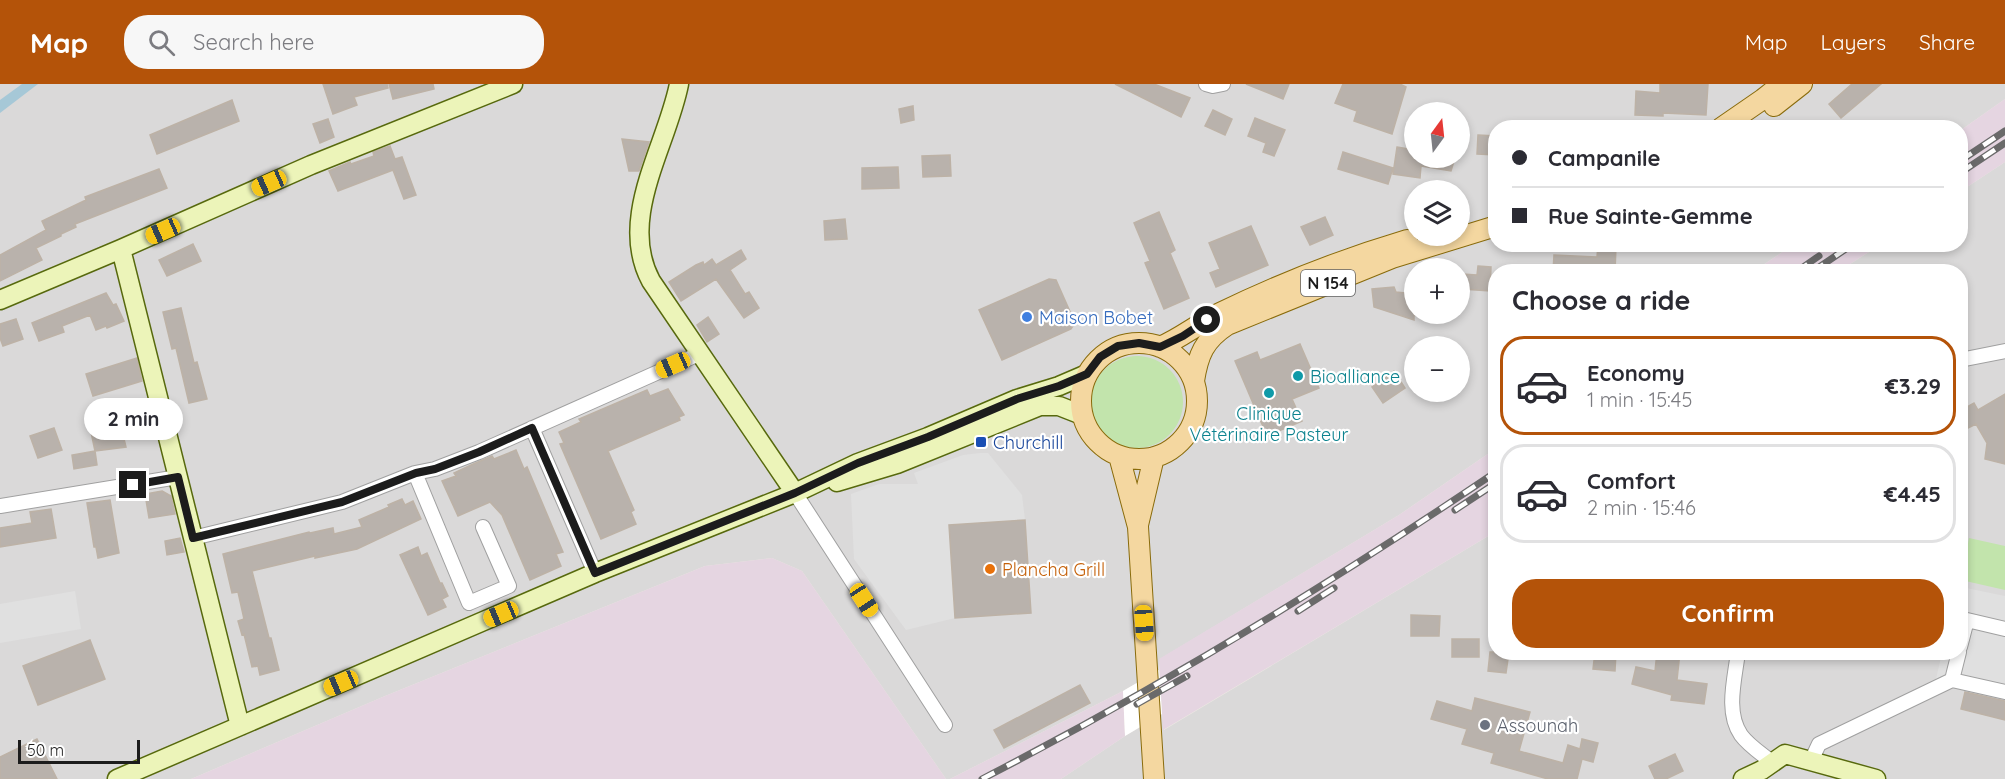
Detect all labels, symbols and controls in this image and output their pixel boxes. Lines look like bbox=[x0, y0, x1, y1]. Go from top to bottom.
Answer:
search box bbox=[124, 15, 544, 69]
text: Map bbox=[30, 25, 88, 60]
icon: search bbox=[145, 26, 178, 59]
text: Search here bbox=[193, 28, 315, 56]
text: Map bbox=[1745, 29, 1788, 55]
text: Layers bbox=[1821, 29, 1886, 55]
text: Share bbox=[1919, 29, 1975, 55]
north arrow bbox=[1404, 102, 1470, 168]
map controls bbox=[1404, 102, 1470, 402]
text: Campanile bbox=[1548, 144, 1661, 172]
car bbox=[249, 167, 289, 199]
button: layers bbox=[1404, 180, 1470, 246]
text: Rue Sainte-Gemme bbox=[1548, 202, 1753, 230]
car bbox=[143, 215, 183, 247]
button: + bbox=[1404, 258, 1470, 324]
road number: N 154 bbox=[1301, 270, 1355, 296]
text: Choose a ride bbox=[1512, 283, 1690, 317]
place label: Maison Bobet bbox=[1039, 306, 1153, 329]
route start bbox=[1193, 306, 1220, 333]
marker: Maison Bobet bbox=[1020, 310, 1034, 324]
button: − bbox=[1404, 336, 1470, 402]
car bbox=[653, 349, 693, 381]
icon: car bbox=[1515, 359, 1569, 413]
text: Economy bbox=[1587, 359, 1685, 387]
place label: Bioalliance bbox=[1310, 365, 1400, 388]
marker: Bioalliance bbox=[1291, 369, 1305, 383]
text: €3.29 bbox=[1885, 372, 1941, 400]
marker: Clinique Vétérinaire Pasteur bbox=[1262, 386, 1276, 400]
text: 1 min · 15:45 bbox=[1587, 387, 1692, 412]
callout: 2 min bbox=[84, 398, 182, 440]
place label: Clinique Vétérinaire Pasteur bbox=[1190, 402, 1348, 446]
text: 2 min bbox=[107, 406, 160, 431]
place label: Churchill bbox=[993, 431, 1063, 454]
marker: Churchill bbox=[974, 435, 988, 449]
icon: car bbox=[1515, 467, 1569, 521]
text: Comfort bbox=[1587, 467, 1676, 495]
route end bbox=[119, 471, 146, 498]
text: €4.45 bbox=[1884, 480, 1941, 508]
text: 2 min · 15:46 bbox=[1587, 495, 1696, 520]
place label: Plancha Grill bbox=[1002, 558, 1105, 581]
marker: Plancha Grill bbox=[983, 562, 997, 576]
button: Confirm bbox=[1512, 579, 1944, 648]
car bbox=[847, 580, 881, 620]
car bbox=[481, 599, 521, 629]
car bbox=[1134, 604, 1154, 642]
car bbox=[321, 668, 361, 698]
place label: Assounah bbox=[1497, 714, 1578, 737]
marker: Assounah bbox=[1478, 718, 1492, 732]
scale bar bbox=[18, 737, 140, 764]
text: 50 m bbox=[27, 740, 64, 760]

